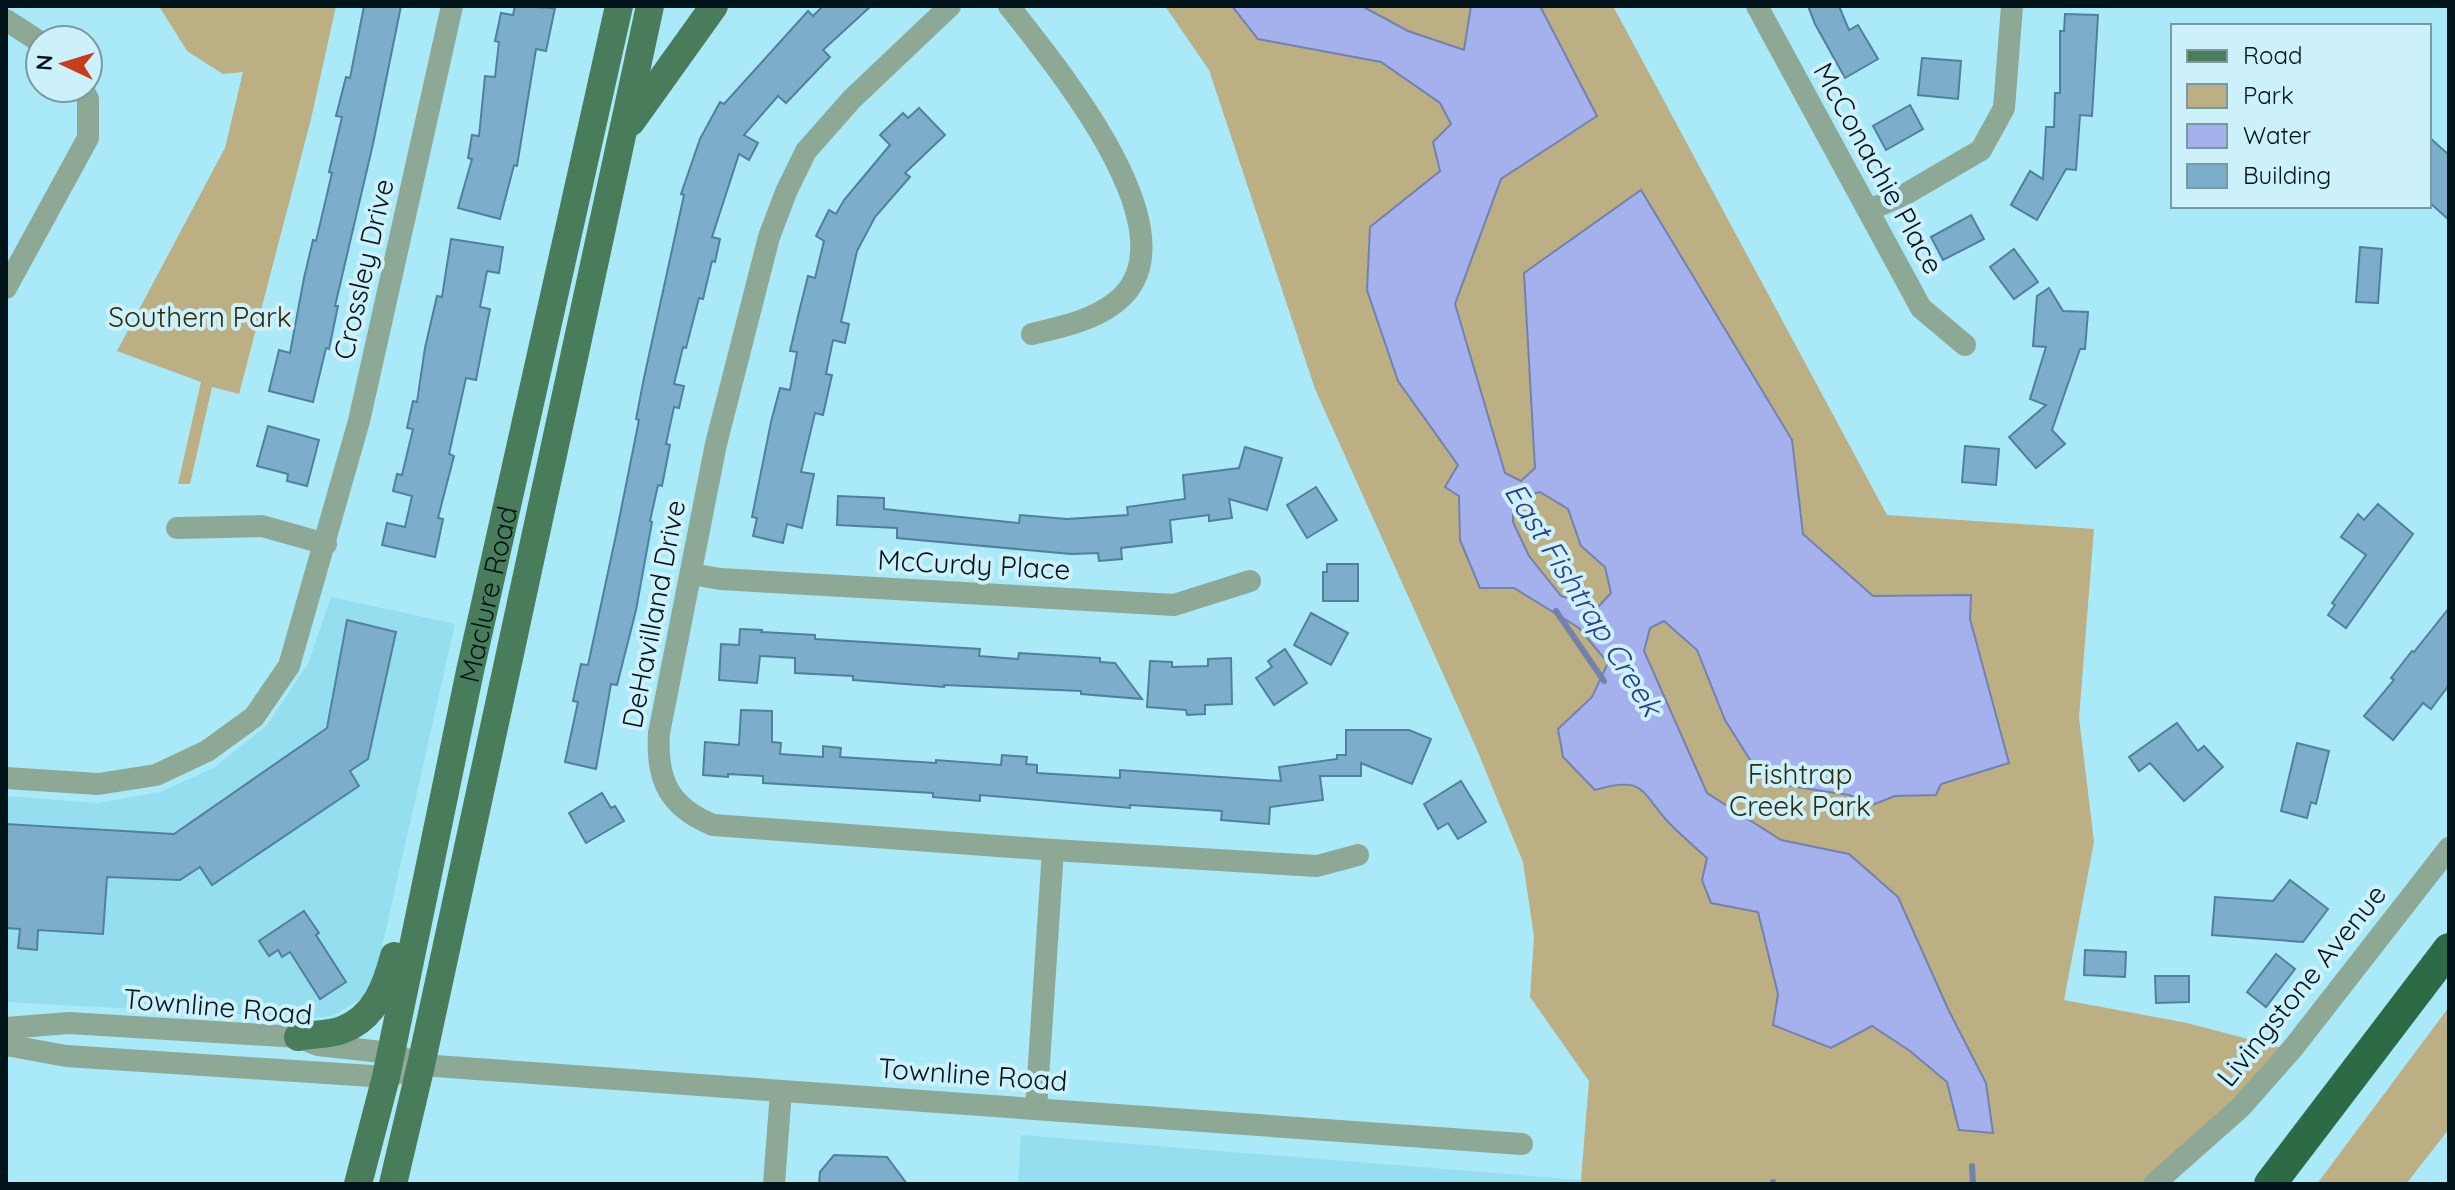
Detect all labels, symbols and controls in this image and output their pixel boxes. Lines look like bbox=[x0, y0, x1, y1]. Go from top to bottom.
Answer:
north arrow bbox=[24, 24, 104, 104]
legend bbox=[2171, 24, 2431, 208]
text: Road bbox=[2243, 40, 2303, 70]
text: N bbox=[30, 54, 59, 72]
street label: McConachie Place bbox=[1806, 56, 1952, 280]
text: Park bbox=[2243, 80, 2294, 110]
text: Water bbox=[2243, 120, 2311, 150]
text: Building bbox=[2243, 160, 2331, 190]
street label: Crossley Drive bbox=[325, 175, 401, 363]
park label: Southern Park bbox=[108, 299, 292, 334]
water label: East Fishtrap Creek bbox=[1497, 475, 1673, 725]
street label: DeHavilland Drive bbox=[614, 497, 692, 731]
street label: Maclure Road bbox=[450, 502, 524, 686]
street label: McCurdy Place bbox=[877, 541, 1071, 587]
park label: Fishtrap Creek Park bbox=[1729, 756, 1871, 823]
street label: Livingstone Avenue bbox=[2209, 877, 2393, 1093]
street label: Townline Road bbox=[122, 980, 314, 1032]
street label: Townline Road bbox=[877, 1050, 1069, 1098]

